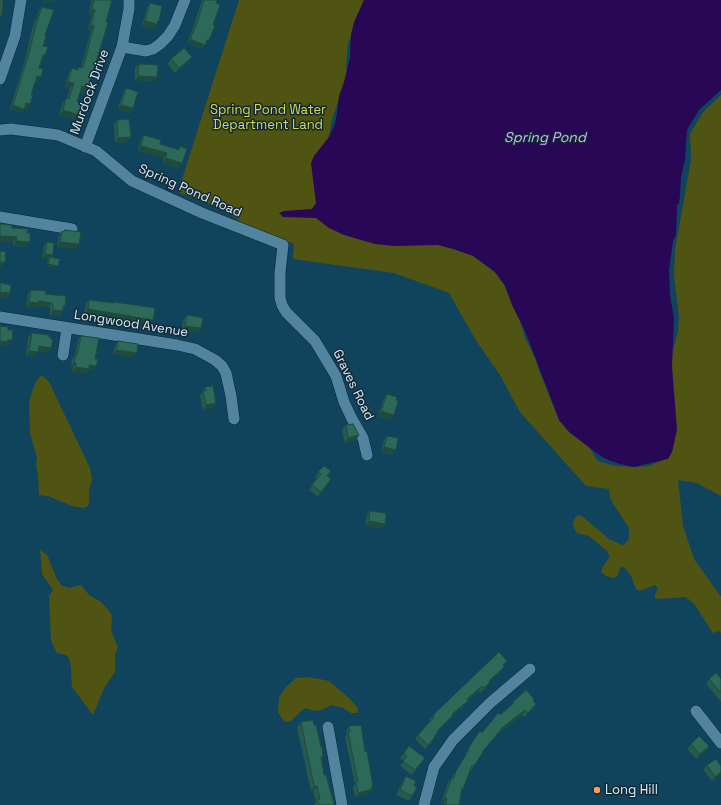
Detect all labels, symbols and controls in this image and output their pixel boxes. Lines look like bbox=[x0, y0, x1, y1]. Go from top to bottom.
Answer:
street label: Murdock Drive bbox=[67, 47, 113, 137]
park label: Spring Pond Water Department Land bbox=[210, 102, 326, 133]
water label: Spring Pond bbox=[504, 130, 586, 146]
street label: Spring Pond Road bbox=[136, 161, 244, 221]
street label: Longwood Avenue bbox=[73, 307, 189, 341]
street label: Graves Road bbox=[329, 347, 377, 423]
place label: Long Hill bbox=[605, 782, 658, 798]
marker: Long Hill bbox=[592, 785, 602, 795]

